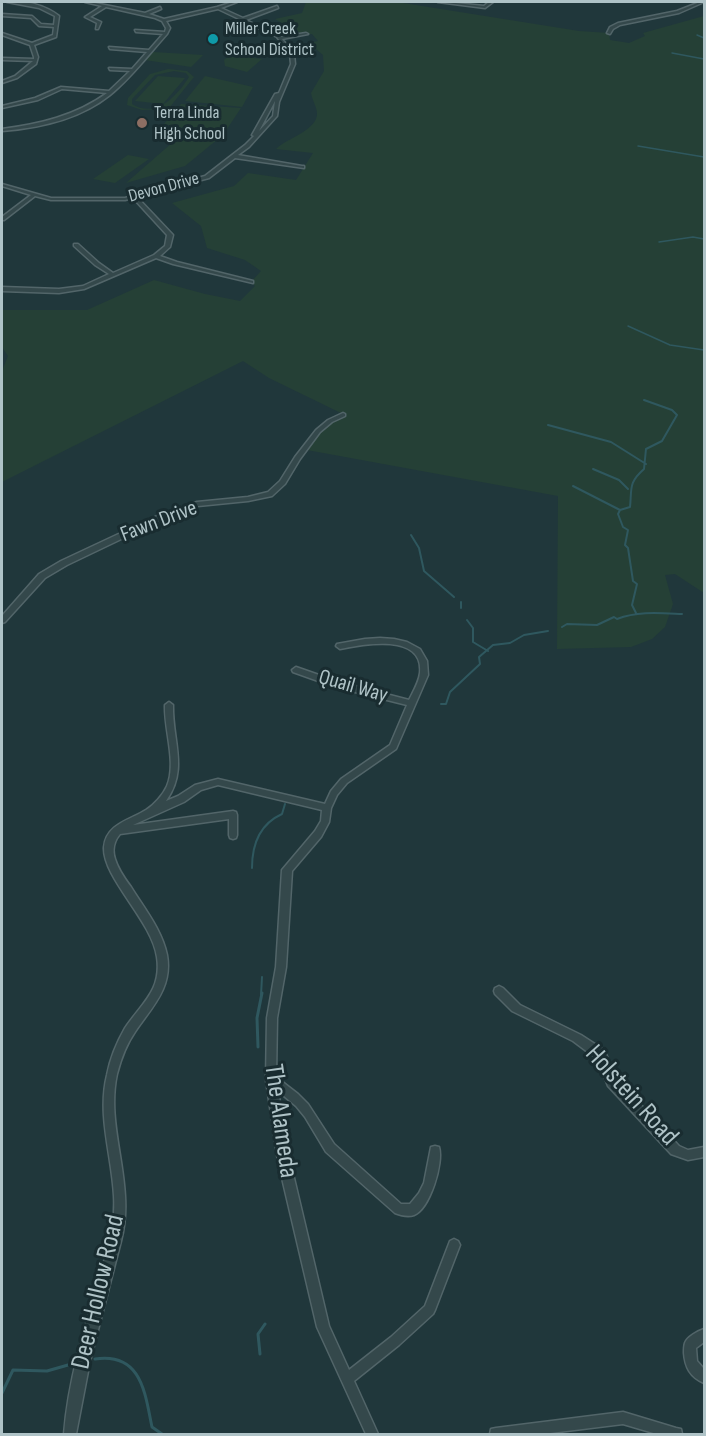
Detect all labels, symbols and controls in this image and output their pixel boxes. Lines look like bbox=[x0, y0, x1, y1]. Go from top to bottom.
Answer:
place label: Miller Creek School District bbox=[225, 18, 314, 60]
marker: Miller Creek School District bbox=[206, 32, 220, 46]
place label: Terra Linda High School bbox=[154, 102, 225, 144]
marker: Terra Linda High School bbox=[135, 116, 149, 130]
street label: Devon Drive bbox=[126, 168, 202, 208]
street label: Fawn Drive bbox=[117, 495, 201, 549]
street label: Quail Way bbox=[315, 665, 391, 709]
street label: Holstein Road bbox=[577, 1039, 685, 1153]
street label: The Alameda bbox=[256, 1062, 304, 1180]
street label: Deer Hollow Road bbox=[65, 1212, 133, 1372]

